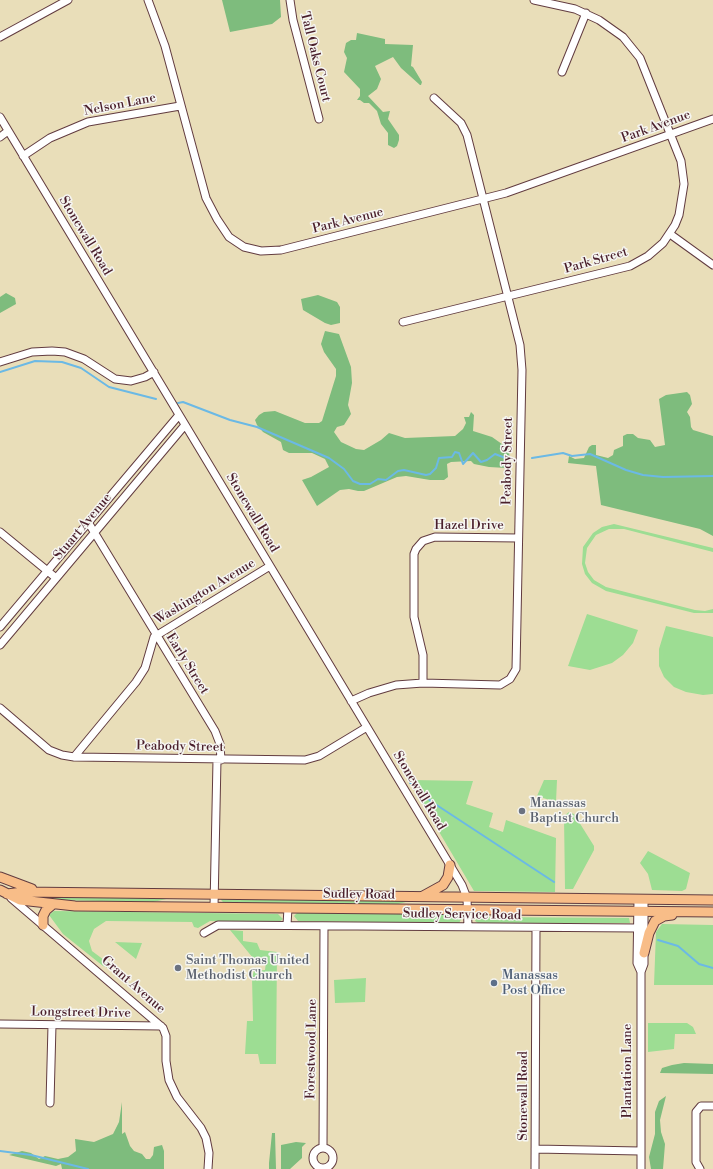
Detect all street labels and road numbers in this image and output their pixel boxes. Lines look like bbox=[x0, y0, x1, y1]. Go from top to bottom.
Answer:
street label: Tall Oaks Court bbox=[296, 10, 334, 104]
street label: Nelson Lane bbox=[83, 90, 157, 120]
street label: Park Avenue bbox=[619, 107, 693, 147]
street label: Stonewall Road bbox=[55, 194, 115, 278]
street label: Park Avenue bbox=[311, 205, 385, 237]
street label: Park Street bbox=[563, 245, 629, 277]
street label: Peabody Street bbox=[499, 417, 517, 505]
street label: Stonewall Road bbox=[222, 471, 282, 555]
street label: Stuart Avenue bbox=[51, 491, 115, 563]
street label: Hazel Drive bbox=[434, 518, 504, 534]
street label: Washington Avenue bbox=[152, 556, 258, 628]
street label: Early Street bbox=[162, 631, 212, 697]
street label: Peabody Street bbox=[136, 738, 224, 756]
street label: Stonewall Road bbox=[389, 749, 449, 833]
street label: Sudley Road bbox=[323, 887, 395, 903]
street label: Sudley Service Road bbox=[403, 906, 521, 924]
street label: Grant Avenue bbox=[98, 953, 168, 1017]
street label: Forestwood Lane bbox=[303, 999, 321, 1099]
street label: Longstreet Drive bbox=[31, 1004, 131, 1022]
street label: Plantation Lane bbox=[620, 1024, 636, 1118]
street label: Stonewall Road bbox=[516, 1051, 532, 1141]

